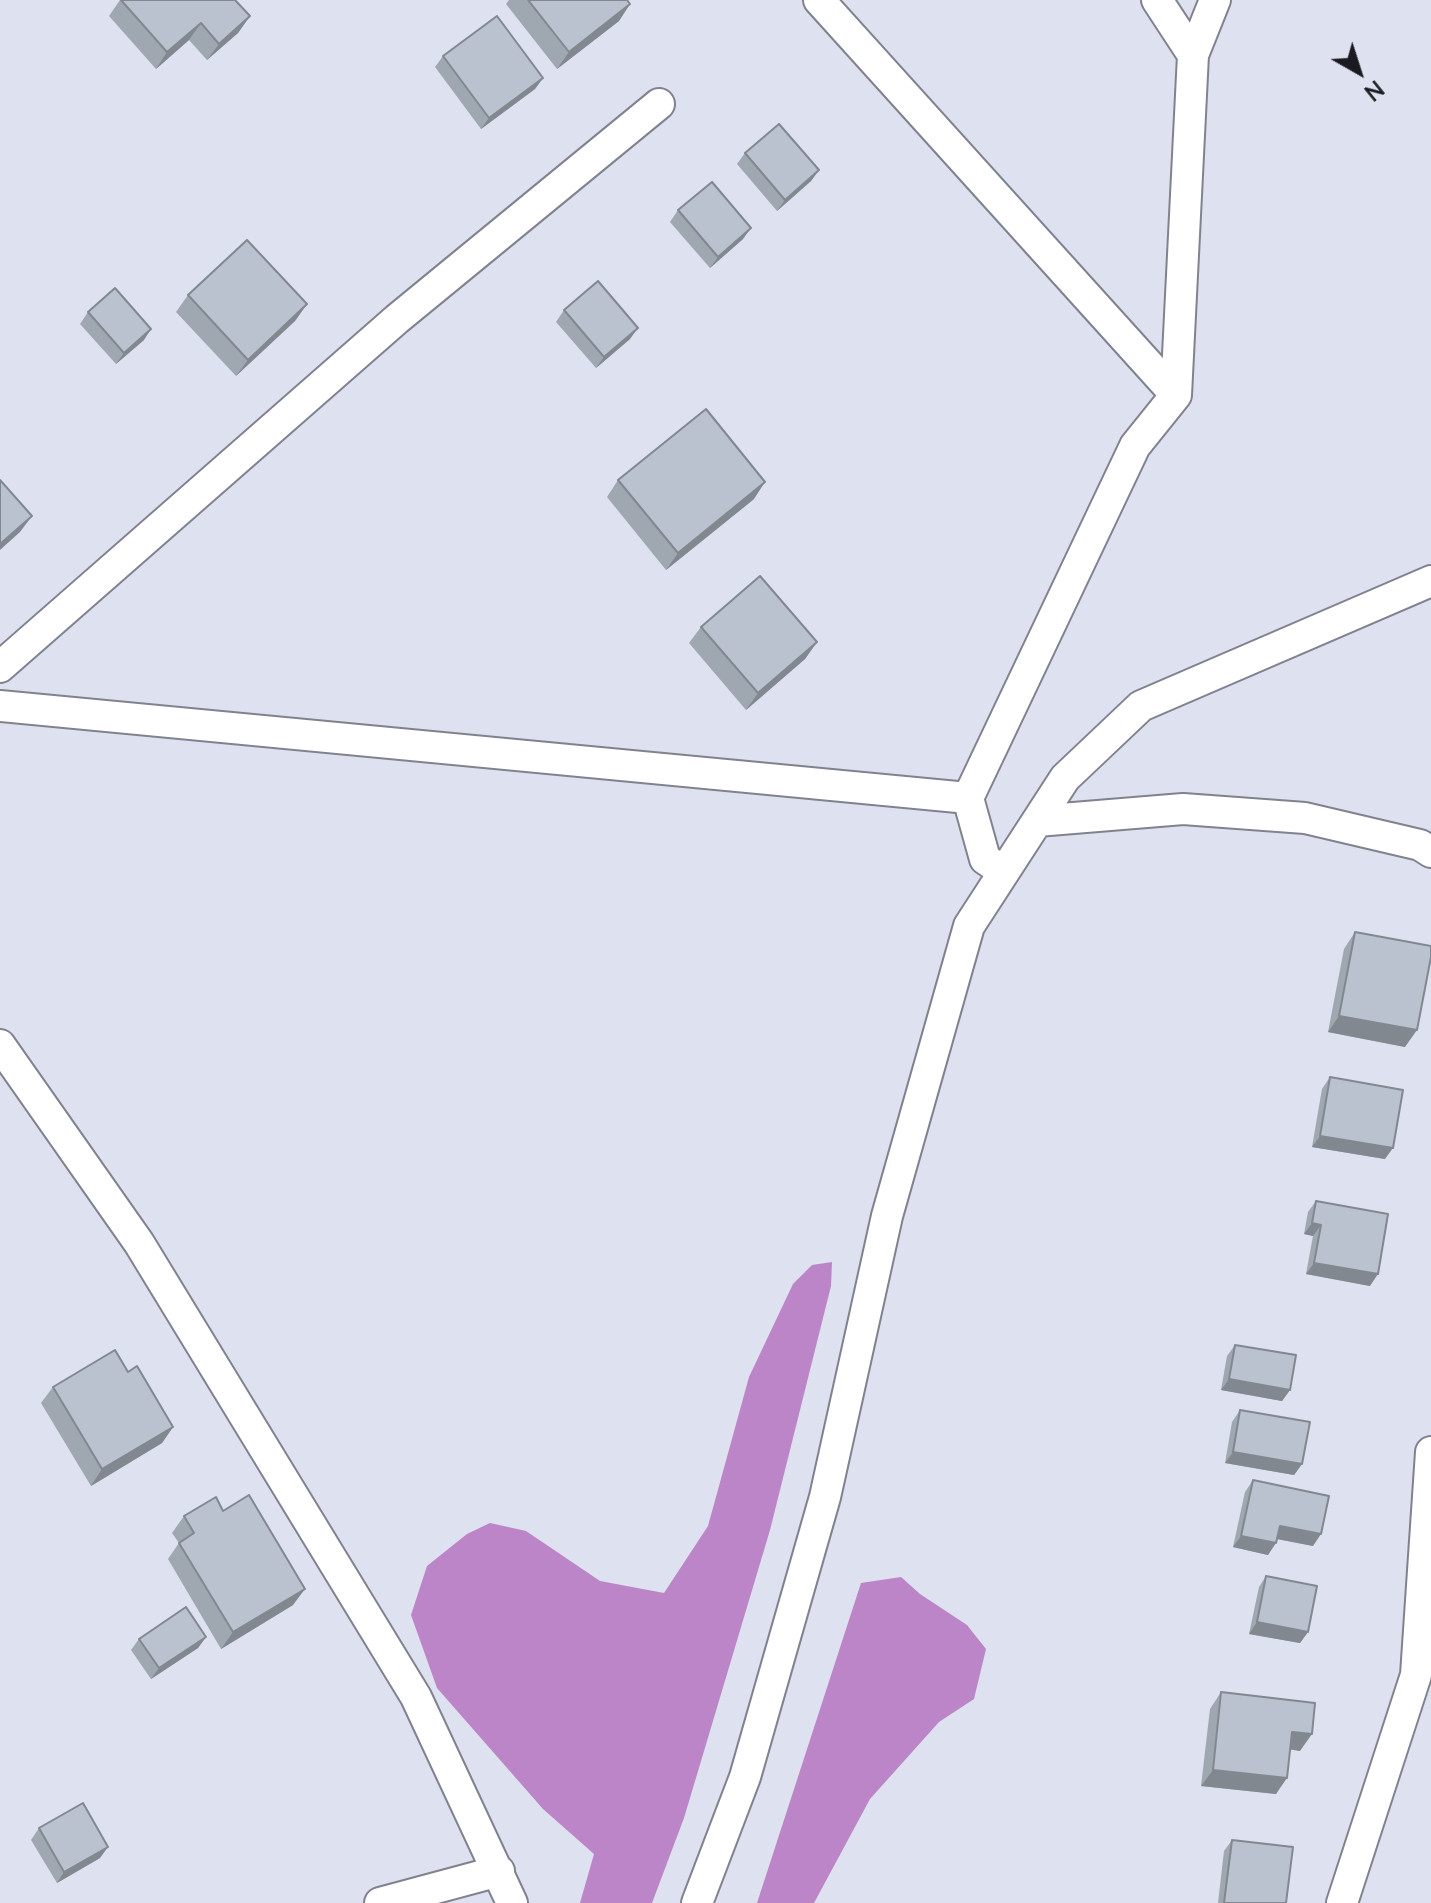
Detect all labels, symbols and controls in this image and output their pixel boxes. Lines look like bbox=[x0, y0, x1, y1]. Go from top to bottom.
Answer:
north arrow bbox=[1319, 32, 1399, 112]
text: N bbox=[1359, 75, 1390, 107]

